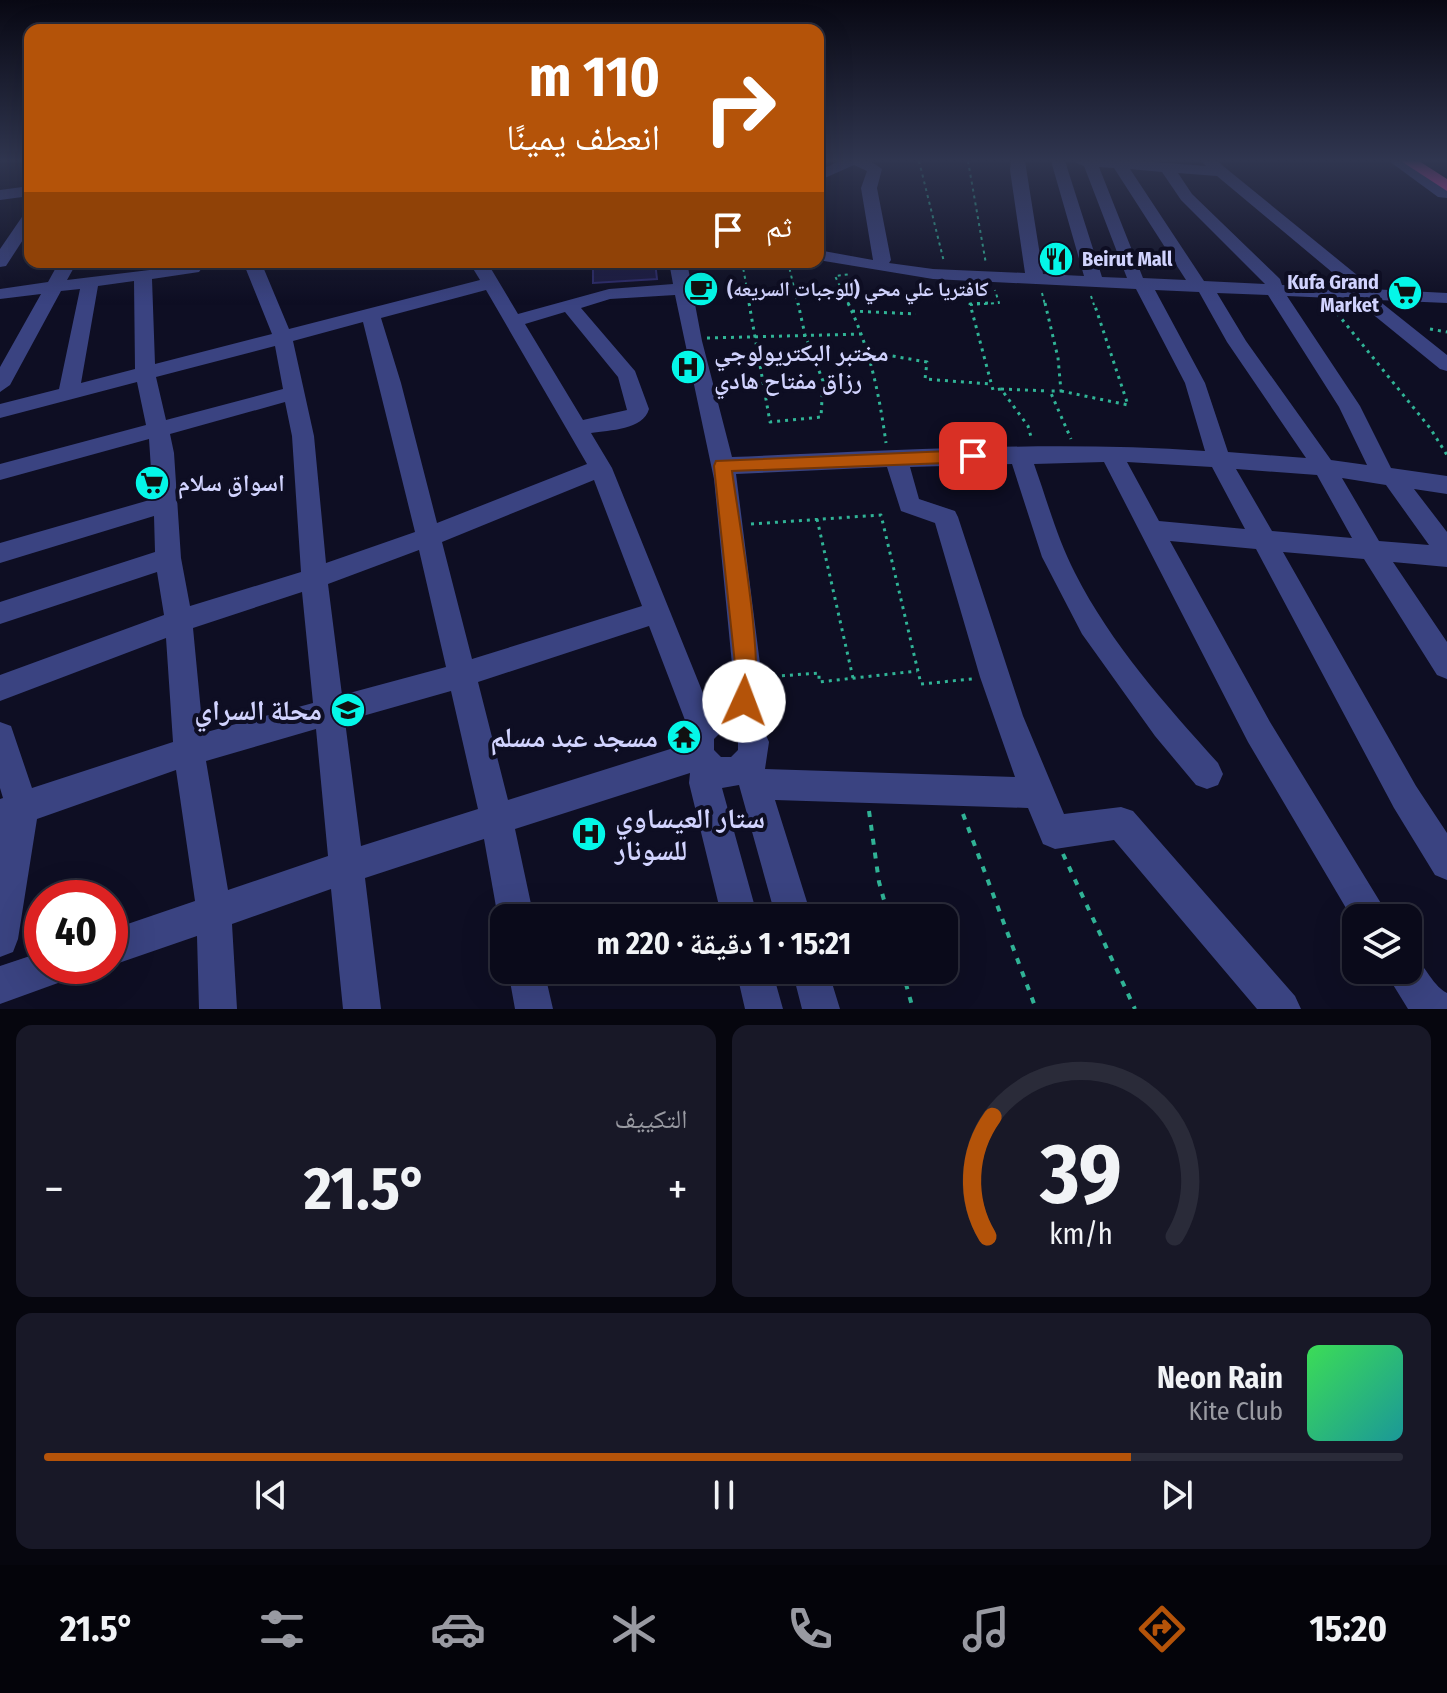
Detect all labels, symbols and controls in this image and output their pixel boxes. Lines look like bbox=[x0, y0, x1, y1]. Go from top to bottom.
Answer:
text: 110 m bbox=[529, 44, 660, 111]
icon: right bbox=[688, 56, 792, 160]
text: انعطف يمينًا bbox=[506, 116, 660, 160]
icon: arrive bbox=[706, 208, 750, 252]
text: ثم bbox=[766, 209, 792, 245]
restaurant icon: Beirut Mall bbox=[1037, 240, 1075, 278]
place label: Beirut Mall bbox=[1082, 247, 1173, 271]
cafe icon: كافتريا علي محي (للوجبات السريعه) bbox=[682, 270, 720, 308]
place label: Kufa Grand Market bbox=[1287, 270, 1380, 317]
supermarket icon: Kufa Grand Market bbox=[1386, 274, 1424, 312]
place label: كافتريا علي محي (للوجبات السريعه) bbox=[727, 277, 989, 305]
place label: مختبر البكتريولوجي رزاق مفتاح هادي bbox=[714, 339, 889, 400]
hospital icon: مختبر البكتريولوجي رزاق مفتاح هادي bbox=[669, 348, 707, 386]
pin bbox=[939, 422, 1007, 490]
icon: arrive bbox=[951, 434, 995, 478]
supermarket icon: اسواق سلام bbox=[133, 464, 171, 502]
place label: اسواق سلام bbox=[178, 469, 285, 500]
position arrow bbox=[702, 659, 786, 743]
school or university icon: محلة السراي bbox=[329, 691, 367, 729]
place label: محلة السراي bbox=[194, 694, 322, 733]
temple icon: مسجد عبد مسلم bbox=[665, 718, 703, 756]
place label: مسجد عبد مسلم bbox=[490, 721, 658, 756]
place label: ستار العيساوي للسونار bbox=[614, 802, 765, 867]
hospital icon: ستار العيساوي للسونار bbox=[570, 815, 608, 853]
speed limit sign: 40 bbox=[24, 880, 128, 984]
map controls bbox=[1342, 904, 1422, 984]
button: layers bbox=[1342, 904, 1422, 984]
text: 15:21 · 1 دقيقة · 220 m bbox=[597, 926, 851, 962]
text: التكييف bbox=[615, 1104, 688, 1135]
text: 39 bbox=[1039, 1125, 1122, 1225]
text: 21.5° bbox=[304, 1153, 427, 1225]
text: − bbox=[44, 1163, 64, 1216]
text: + bbox=[667, 1163, 688, 1216]
text: km/h bbox=[1049, 1217, 1113, 1252]
text: Neon Rain bbox=[1157, 1360, 1283, 1396]
text: Kite Club bbox=[1188, 1396, 1283, 1427]
icon: previous bbox=[249, 1473, 293, 1517]
icon: pause bbox=[702, 1473, 746, 1517]
icon: next bbox=[1155, 1473, 1199, 1517]
icon: filters bbox=[254, 1601, 310, 1657]
icon: car bbox=[430, 1601, 486, 1657]
icon: climate bbox=[606, 1601, 662, 1657]
icon: phone bbox=[782, 1601, 838, 1657]
icon: music bbox=[958, 1601, 1014, 1657]
icon: directions bbox=[1134, 1601, 1190, 1657]
text: 21.5° bbox=[60, 1607, 134, 1651]
text: 15:20 bbox=[1310, 1607, 1387, 1651]

